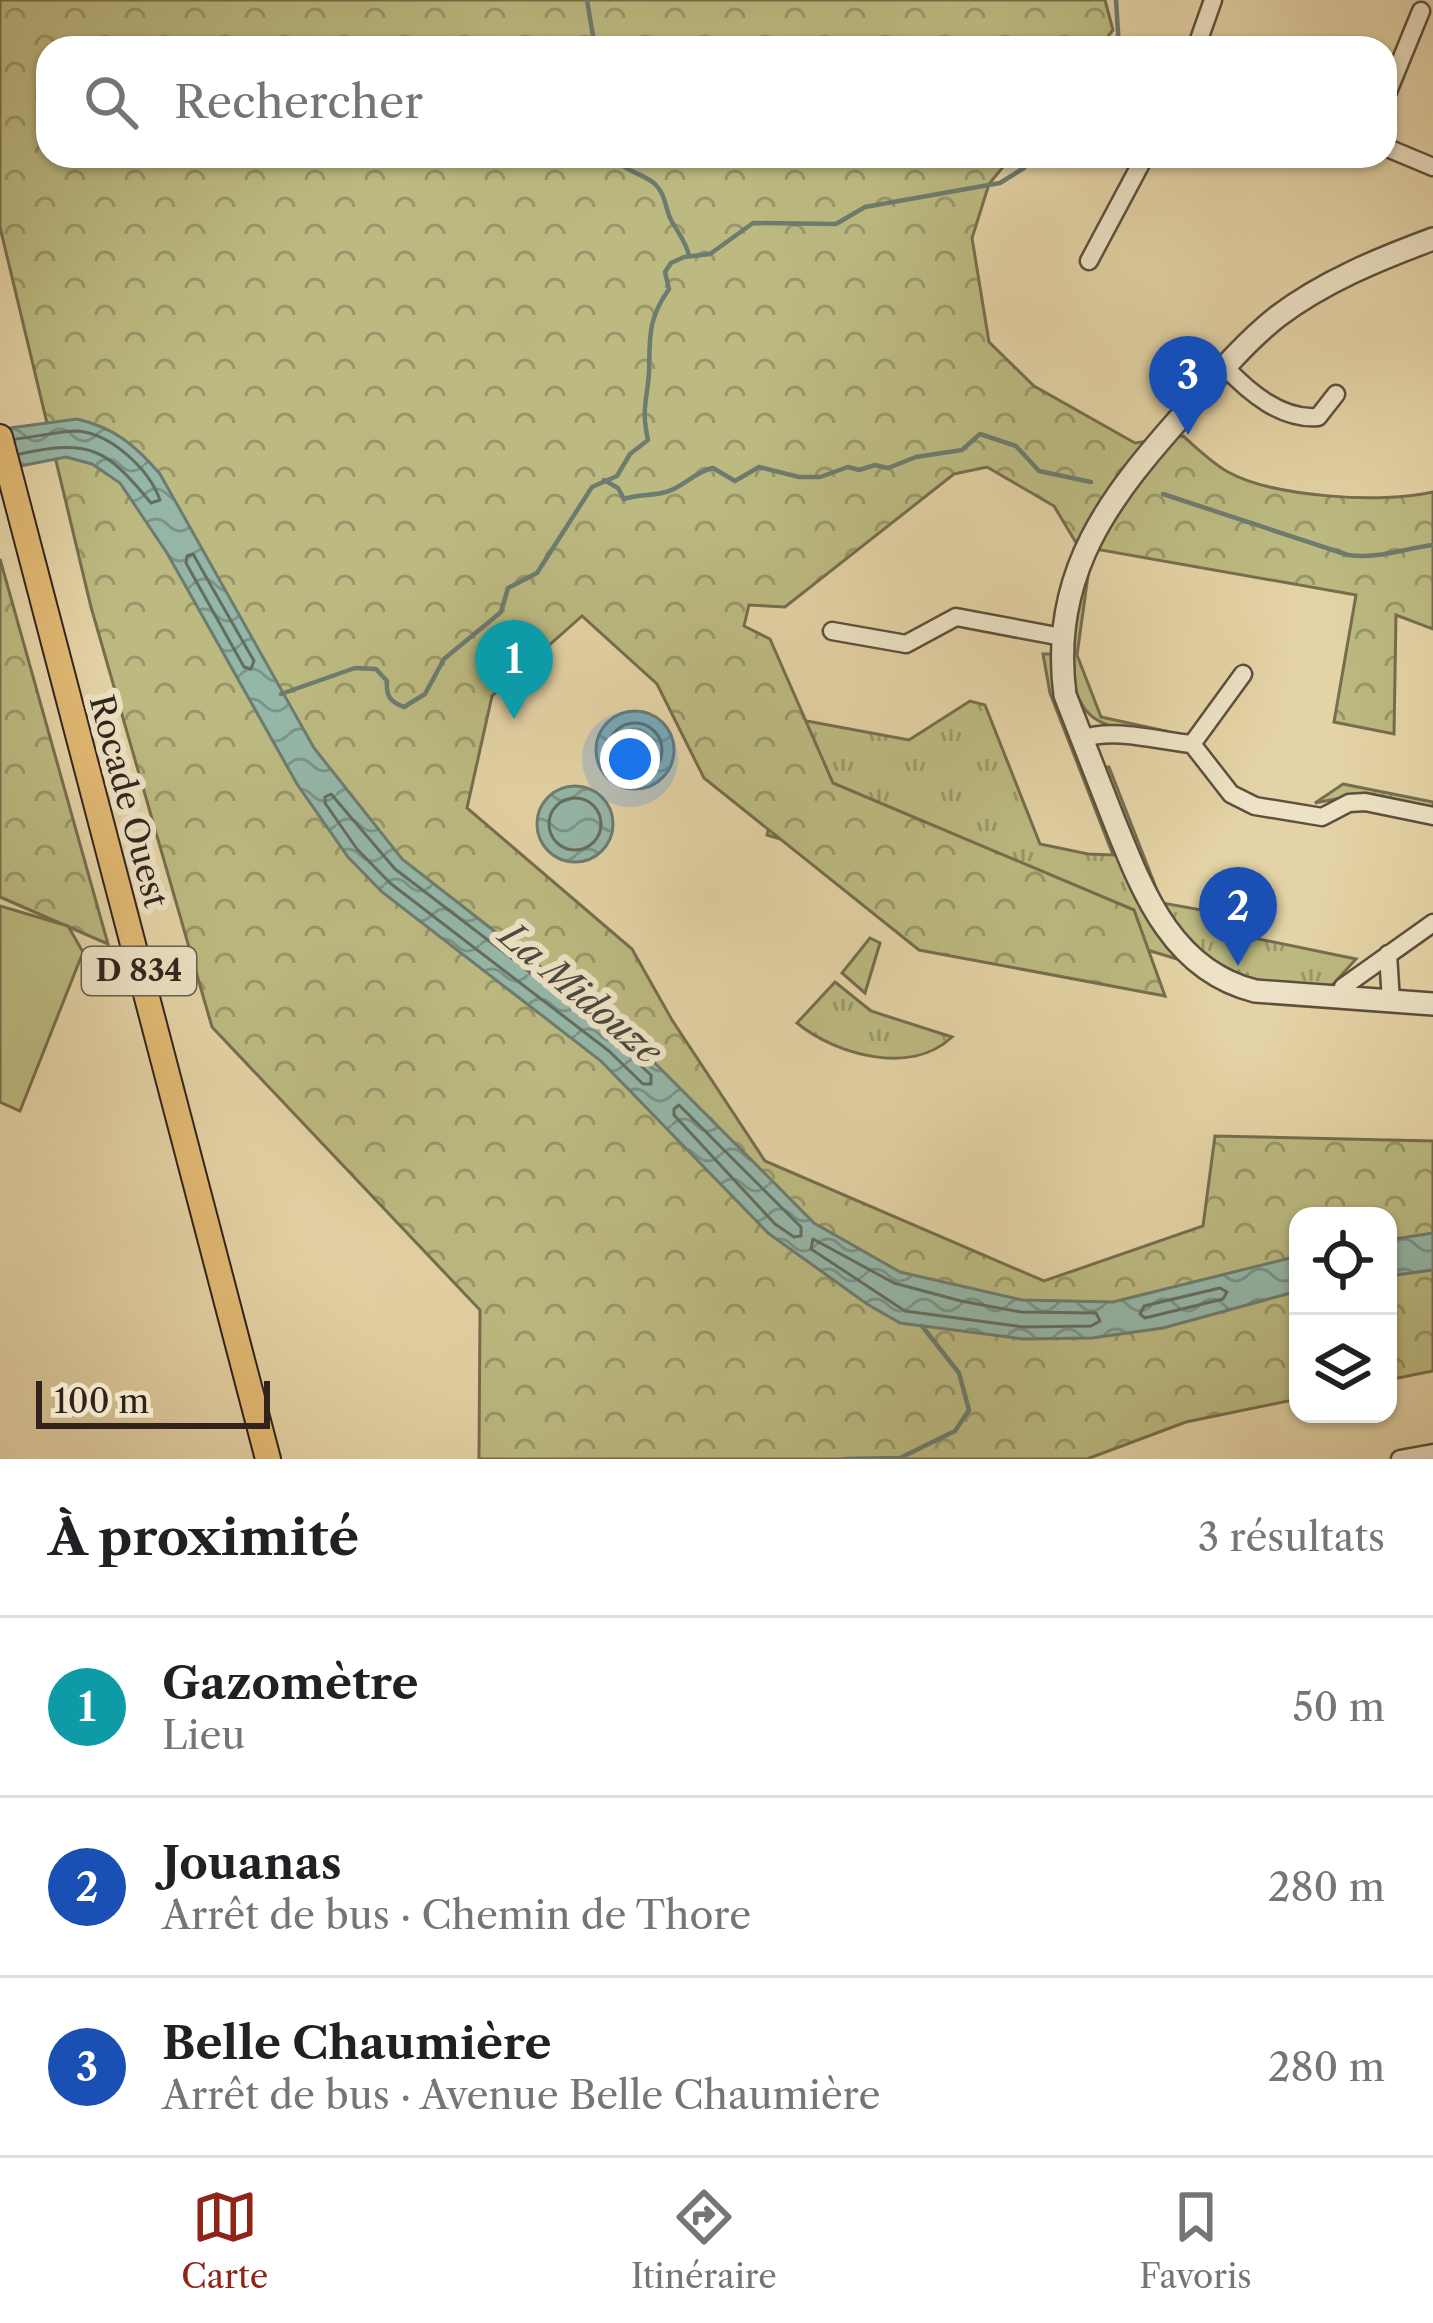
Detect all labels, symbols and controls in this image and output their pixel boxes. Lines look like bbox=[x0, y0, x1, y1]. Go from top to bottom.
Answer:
search box bbox=[36, 36, 1397, 168]
icon: search bbox=[78, 69, 144, 135]
text: Rechercher bbox=[174, 74, 423, 130]
pin: 3 bbox=[1149, 336, 1227, 435]
pin: 1 bbox=[475, 620, 553, 719]
street label: Rocade Ouest bbox=[80, 690, 177, 912]
your location bbox=[600, 729, 660, 789]
pin: 2 bbox=[1199, 867, 1277, 966]
water label: La Midouze bbox=[489, 911, 672, 1074]
road number: D 834 bbox=[82, 947, 196, 995]
map controls bbox=[1289, 1207, 1397, 1423]
button: locate bbox=[1289, 1207, 1397, 1315]
button: layers bbox=[1289, 1315, 1397, 1423]
scale bar bbox=[36, 1375, 270, 1428]
text: 100 m bbox=[54, 1381, 149, 1422]
text: À proximité bbox=[48, 1506, 359, 1568]
text: 3 résultats bbox=[1198, 1513, 1385, 1561]
text: Gazomètre bbox=[162, 1655, 418, 1711]
text: 1 bbox=[78, 1683, 96, 1731]
text: 50 m bbox=[1292, 1683, 1385, 1731]
text: Lieu bbox=[162, 1711, 245, 1759]
text: Jouanas bbox=[162, 1835, 342, 1891]
text: 2 bbox=[75, 1863, 99, 1911]
text: 280 m bbox=[1268, 1863, 1385, 1911]
text: Arrêt de bus · Chemin de Thore bbox=[162, 1891, 751, 1939]
text: Belle Chaumière bbox=[162, 2015, 551, 2071]
text: 3 bbox=[76, 2043, 98, 2091]
text: 280 m bbox=[1268, 2043, 1385, 2091]
text: Arrêt de bus · Avenue Belle Chaumière bbox=[162, 2071, 880, 2119]
tab: Carte bbox=[181, 2184, 268, 2297]
tab: Itinéraire bbox=[631, 2184, 777, 2297]
tab: Favoris bbox=[1139, 2184, 1252, 2297]

